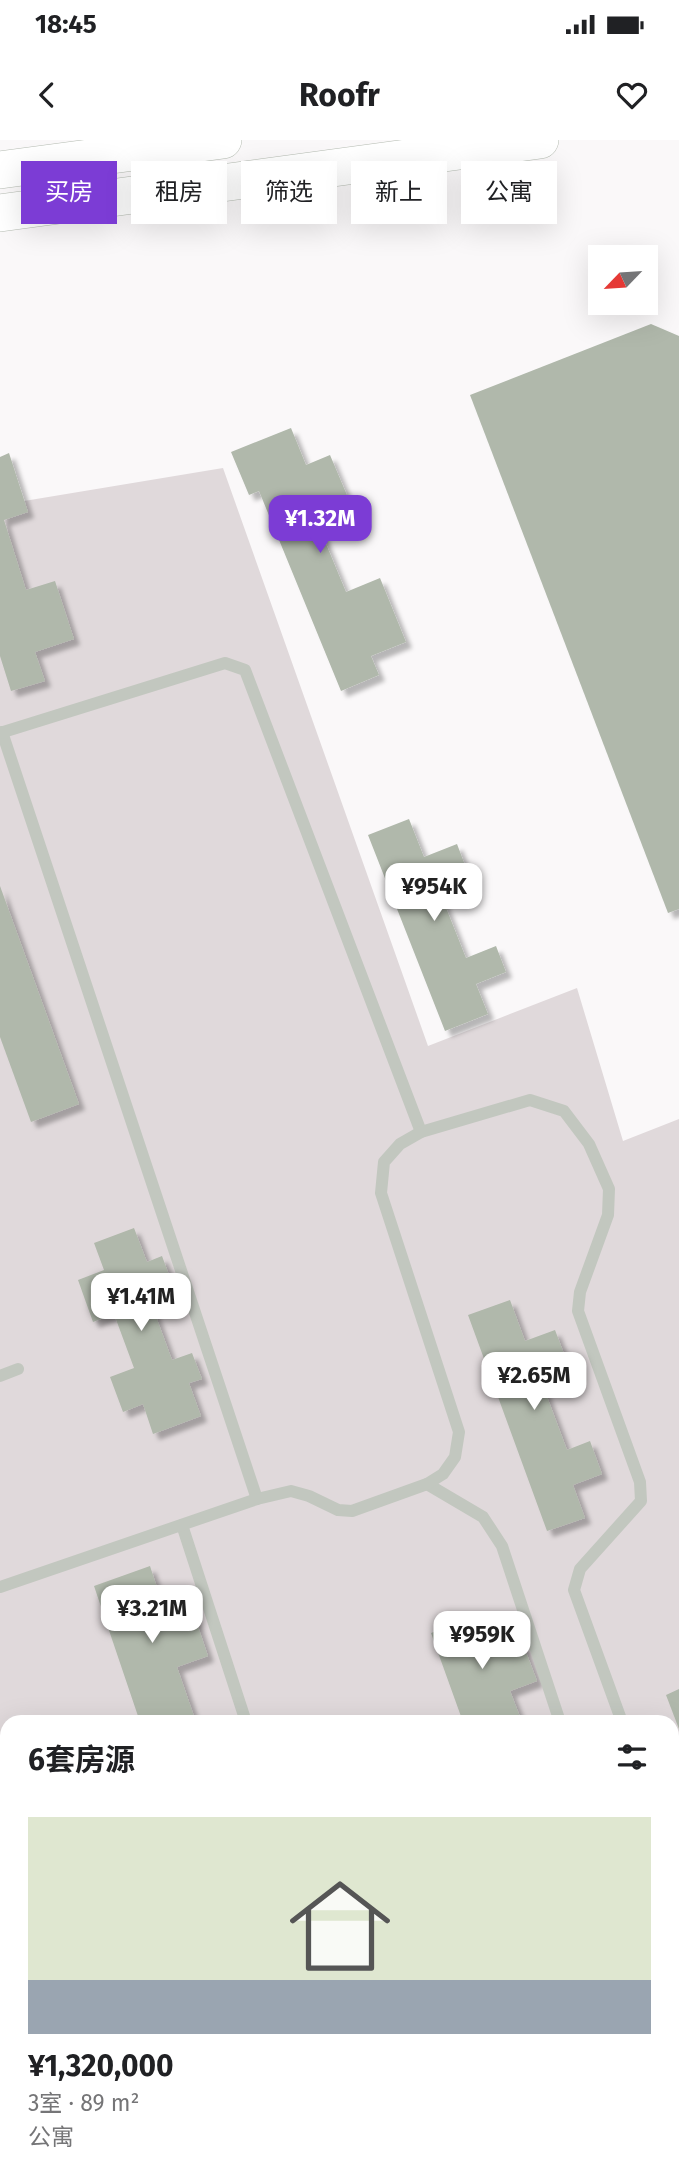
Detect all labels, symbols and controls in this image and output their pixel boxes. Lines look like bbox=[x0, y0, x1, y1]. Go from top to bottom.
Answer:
text: 18:45 bbox=[35, 9, 97, 40]
icon: back bbox=[28, 76, 66, 114]
text: Roofr bbox=[299, 76, 380, 114]
icon: heart bbox=[613, 76, 651, 114]
chip: 买房 bbox=[21, 161, 117, 224]
chip: 租房 bbox=[131, 161, 227, 224]
chip: 筛选 bbox=[241, 161, 337, 224]
chip: 新上 bbox=[351, 161, 447, 224]
chip: 公寓 bbox=[461, 161, 557, 224]
north arrow bbox=[588, 245, 658, 315]
map controls bbox=[588, 245, 658, 315]
pin: ¥1.32M bbox=[263, 496, 377, 555]
text: ¥1.32M bbox=[285, 504, 355, 532]
pin: ¥954K bbox=[385, 864, 483, 923]
text: ¥954K bbox=[401, 872, 467, 900]
pin: ¥1.41M bbox=[84, 1274, 198, 1333]
text: ¥1.41M bbox=[107, 1282, 175, 1310]
pin: ¥2.65M bbox=[477, 1352, 591, 1412]
text: ¥2.65M bbox=[497, 1361, 571, 1389]
pin: ¥3.21M bbox=[95, 1586, 209, 1645]
text: ¥3.21M bbox=[117, 1594, 187, 1622]
pin: ¥959K bbox=[433, 1612, 531, 1671]
text: ¥959K bbox=[449, 1620, 515, 1648]
icon: filters bbox=[613, 1738, 651, 1776]
text: 6套房源 bbox=[28, 1742, 135, 1778]
icon: home bbox=[277, 1863, 403, 1989]
text: ¥1,320,000 bbox=[28, 2048, 174, 2084]
text: 3室 · 89 m² bbox=[28, 2089, 139, 2117]
text: 公寓 bbox=[28, 2123, 74, 2151]

